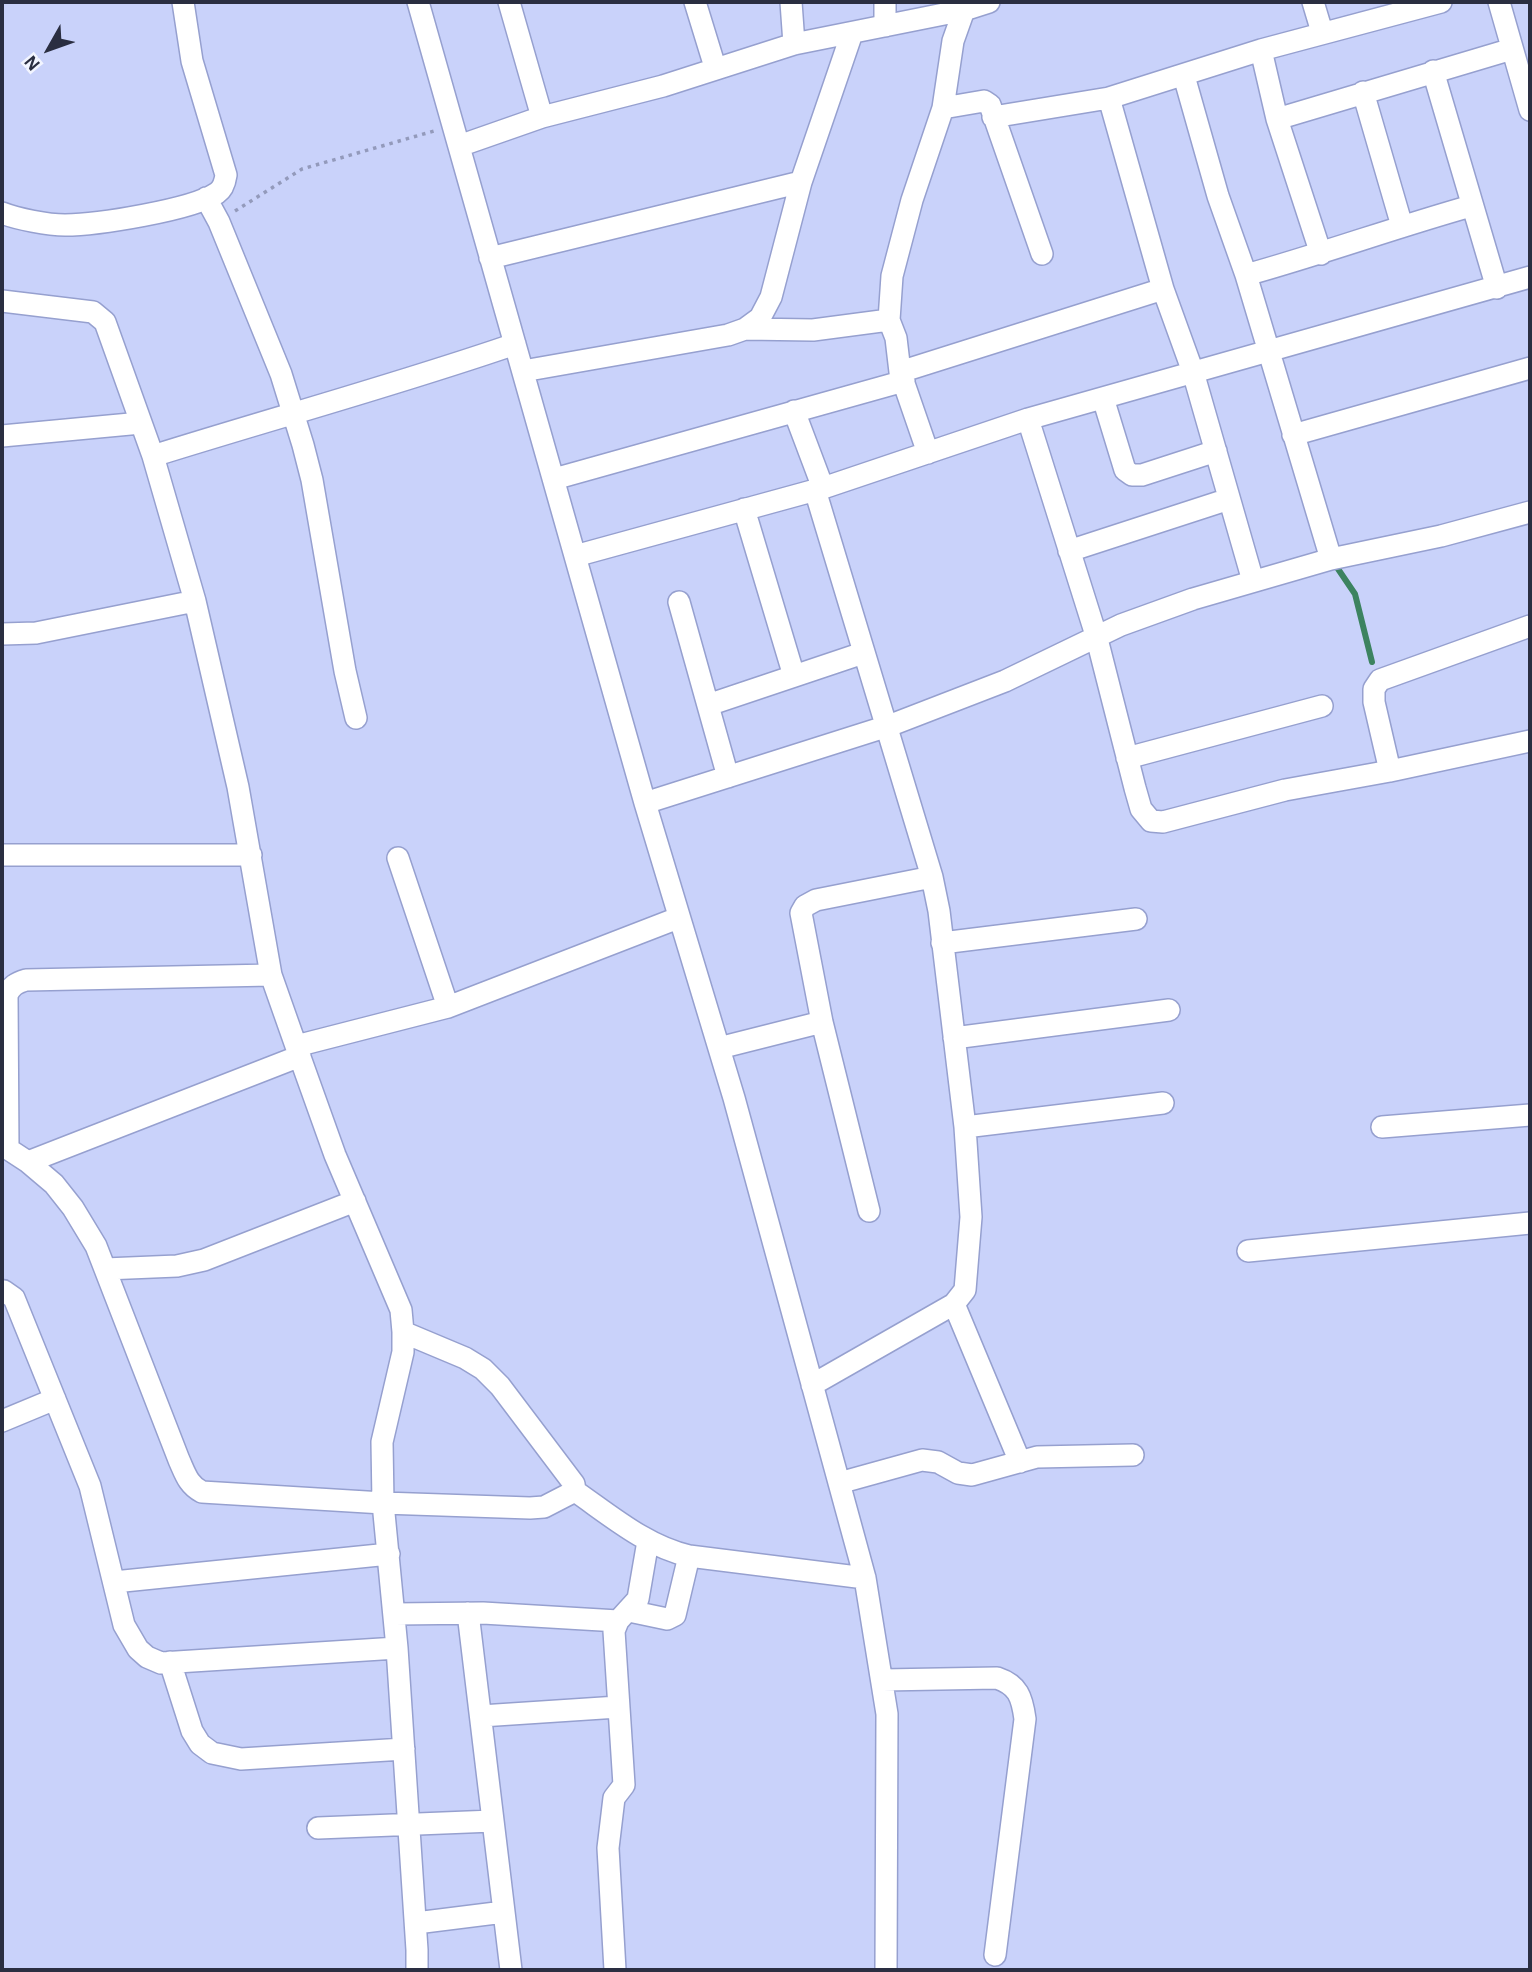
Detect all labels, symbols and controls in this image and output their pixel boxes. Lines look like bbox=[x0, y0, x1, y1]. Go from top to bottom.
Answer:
north arrow bbox=[14, 14, 84, 84]
text: N bbox=[21, 52, 44, 74]

